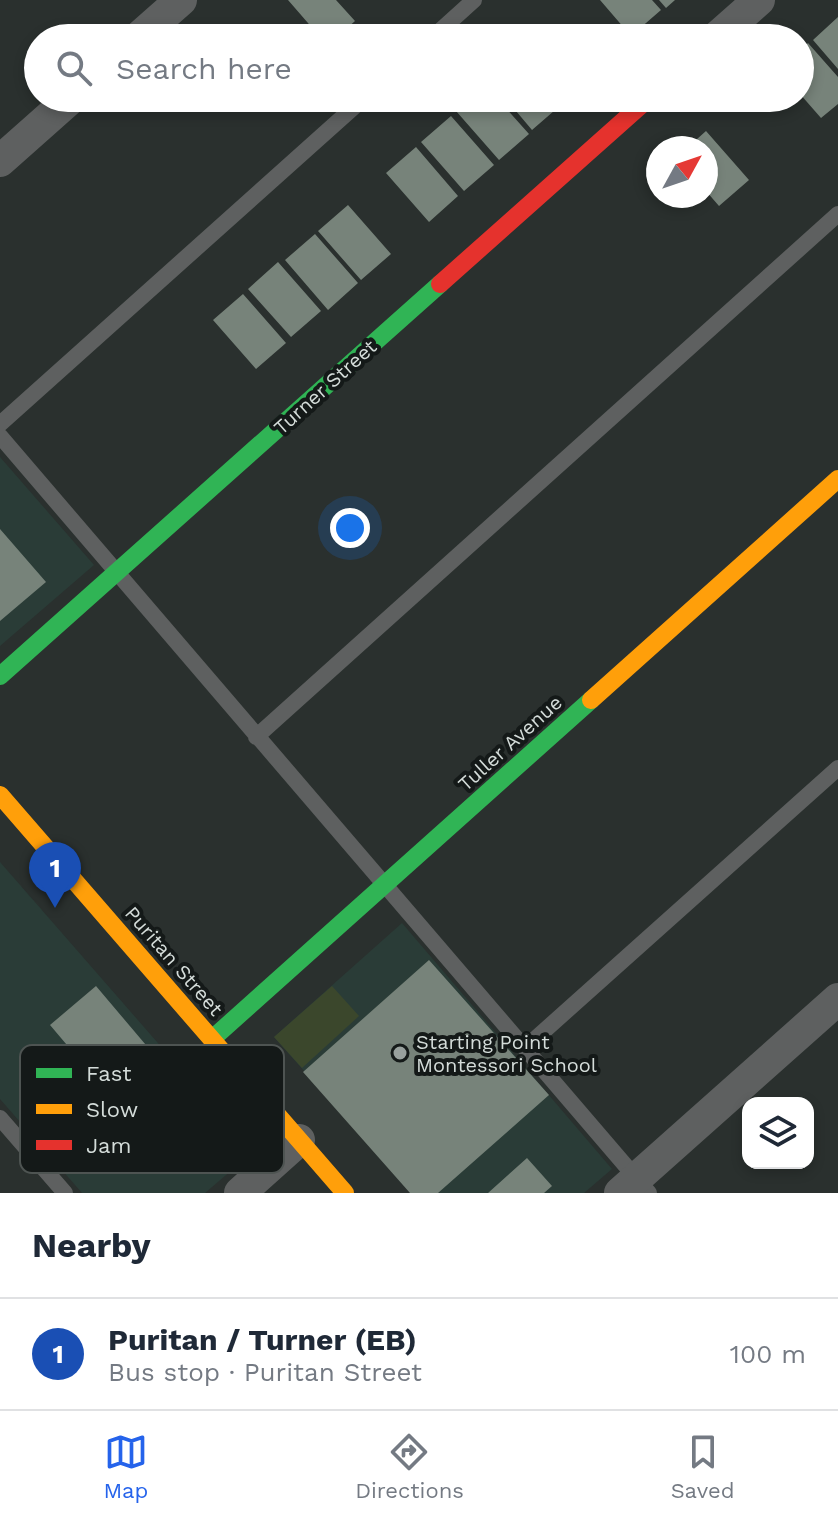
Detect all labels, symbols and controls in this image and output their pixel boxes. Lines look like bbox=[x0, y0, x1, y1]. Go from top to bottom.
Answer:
search box bbox=[24, 24, 814, 112]
icon: search bbox=[52, 46, 96, 90]
text: Search here bbox=[116, 51, 292, 86]
north arrow bbox=[646, 136, 718, 208]
street label: Turner Street bbox=[269, 334, 382, 439]
your location bbox=[330, 508, 370, 548]
street label: Tuller Avenue bbox=[453, 690, 567, 796]
pin: 1 bbox=[29, 842, 81, 908]
street label: Puritan Street bbox=[120, 901, 228, 1021]
place label: Starting Point Montessori School bbox=[416, 1030, 597, 1077]
marker: Starting Point Montessori School bbox=[391, 1044, 409, 1062]
legend bbox=[20, 1045, 284, 1173]
text: Fast bbox=[86, 1061, 132, 1086]
text: Slow bbox=[86, 1097, 138, 1122]
map controls bbox=[742, 1097, 814, 1169]
button: layers bbox=[742, 1097, 814, 1169]
text: Jam bbox=[86, 1133, 131, 1158]
text: Nearby bbox=[32, 1225, 151, 1265]
text: Puritan / Turner (EB) bbox=[108, 1322, 417, 1357]
text: 1 bbox=[52, 1339, 64, 1369]
text: 100 m bbox=[730, 1339, 806, 1369]
text: Bus stop · Puritan Street bbox=[108, 1357, 422, 1387]
tab: Map bbox=[103, 1430, 148, 1503]
tab: Directions bbox=[355, 1430, 464, 1503]
tab: Saved bbox=[671, 1430, 735, 1503]

